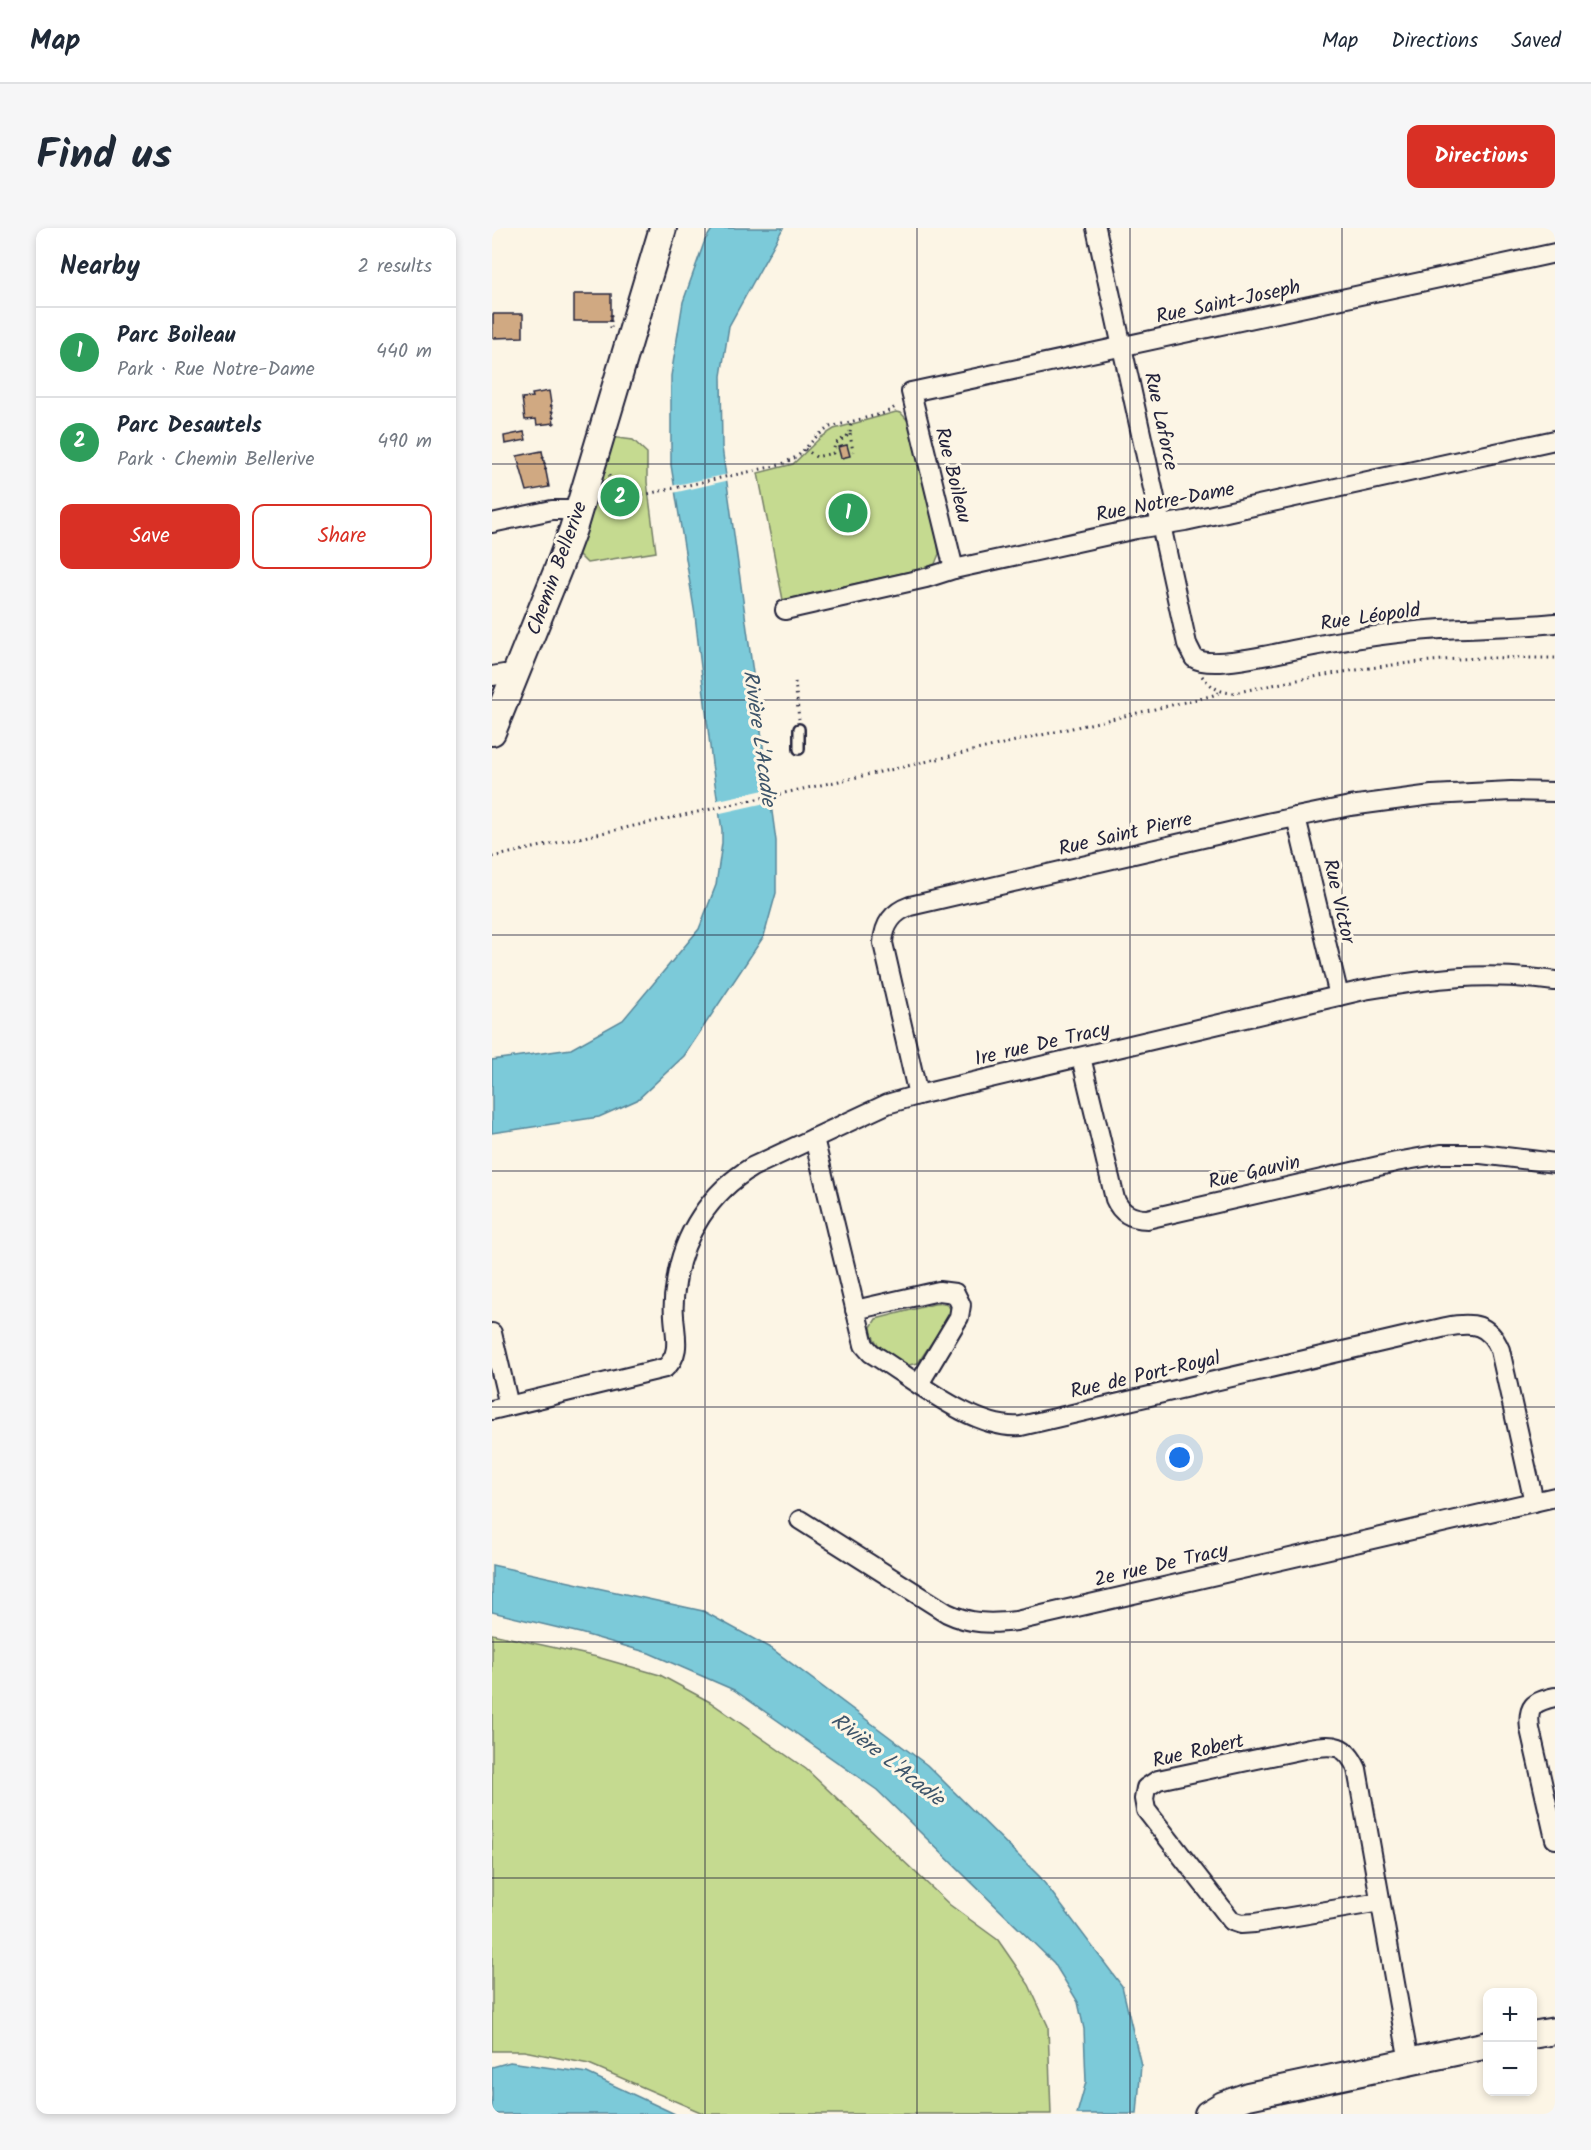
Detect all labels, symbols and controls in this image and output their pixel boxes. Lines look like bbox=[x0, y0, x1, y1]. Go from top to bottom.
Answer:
text: Map bbox=[30, 19, 81, 64]
text: Map bbox=[1322, 25, 1358, 58]
text: Directions bbox=[1391, 25, 1478, 58]
text: Saved bbox=[1511, 25, 1561, 58]
text: Find us bbox=[36, 123, 172, 190]
button: Directions bbox=[1407, 125, 1555, 188]
text: Nearby bbox=[60, 246, 140, 288]
text: 2 results bbox=[357, 251, 432, 283]
street label: Rue Saint-Joseph bbox=[1153, 272, 1304, 334]
text: Parc Boileau bbox=[117, 319, 235, 354]
text: 1 bbox=[76, 336, 83, 368]
text: 440 m bbox=[376, 336, 432, 368]
text: Park · Rue Notre-Dame bbox=[117, 354, 315, 386]
street label: Rue Laforce bbox=[1134, 369, 1186, 474]
text: Parc Desautels bbox=[117, 409, 262, 444]
street label: Rue Boileau bbox=[925, 424, 980, 527]
text: 2 bbox=[74, 426, 85, 458]
text: 490 m bbox=[377, 426, 432, 458]
text: Park · Chemin Bellerive bbox=[117, 444, 314, 476]
pin: 2 bbox=[600, 474, 640, 520]
street label: Rue Notre-Dame bbox=[1093, 474, 1237, 532]
pin: 1 bbox=[828, 490, 868, 536]
street label: Chemin Bellerive bbox=[519, 497, 597, 640]
button: Save bbox=[60, 504, 240, 569]
button: Share bbox=[252, 504, 432, 569]
street label: Rue Léopold bbox=[1318, 595, 1423, 641]
water label: Rivière L'Acadie bbox=[733, 668, 785, 811]
street label: Rue Saint Pierre bbox=[1055, 804, 1195, 866]
street label: Rue Victor bbox=[1313, 856, 1364, 948]
street label: 1re rue De Tracy bbox=[972, 1014, 1114, 1076]
street label: Rue Gauvin bbox=[1205, 1147, 1304, 1199]
street label: Rue de Port-Royal bbox=[1067, 1343, 1224, 1409]
your location bbox=[1165, 1443, 1194, 1472]
street label: 2e rue De Tracy bbox=[1091, 1535, 1232, 1597]
water label: Rivière L'Acadie bbox=[823, 1705, 953, 1817]
street label: Rue Robert bbox=[1150, 1726, 1248, 1778]
map controls bbox=[1483, 1988, 1537, 2096]
button: + bbox=[1483, 1988, 1537, 2042]
button: − bbox=[1483, 2042, 1537, 2096]

